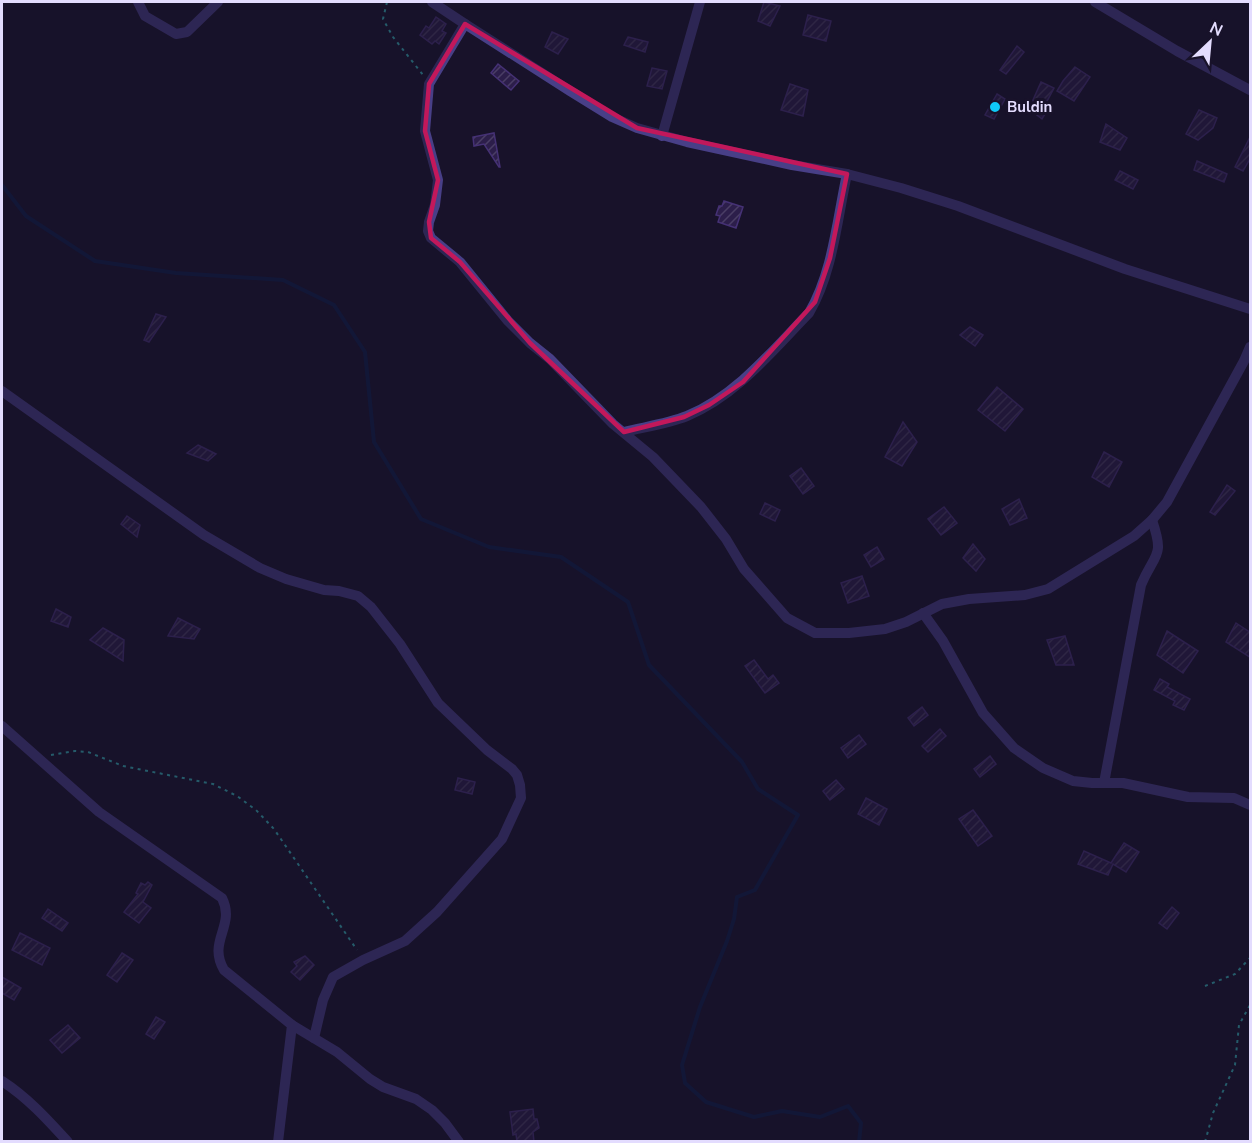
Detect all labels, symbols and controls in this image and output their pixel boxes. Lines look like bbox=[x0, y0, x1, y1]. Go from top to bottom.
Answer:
north arrow bbox=[1180, 12, 1240, 72]
text: N bbox=[1206, 17, 1226, 42]
place label: Buldin bbox=[1007, 97, 1052, 117]
marker: Buldin bbox=[988, 100, 1002, 114]

